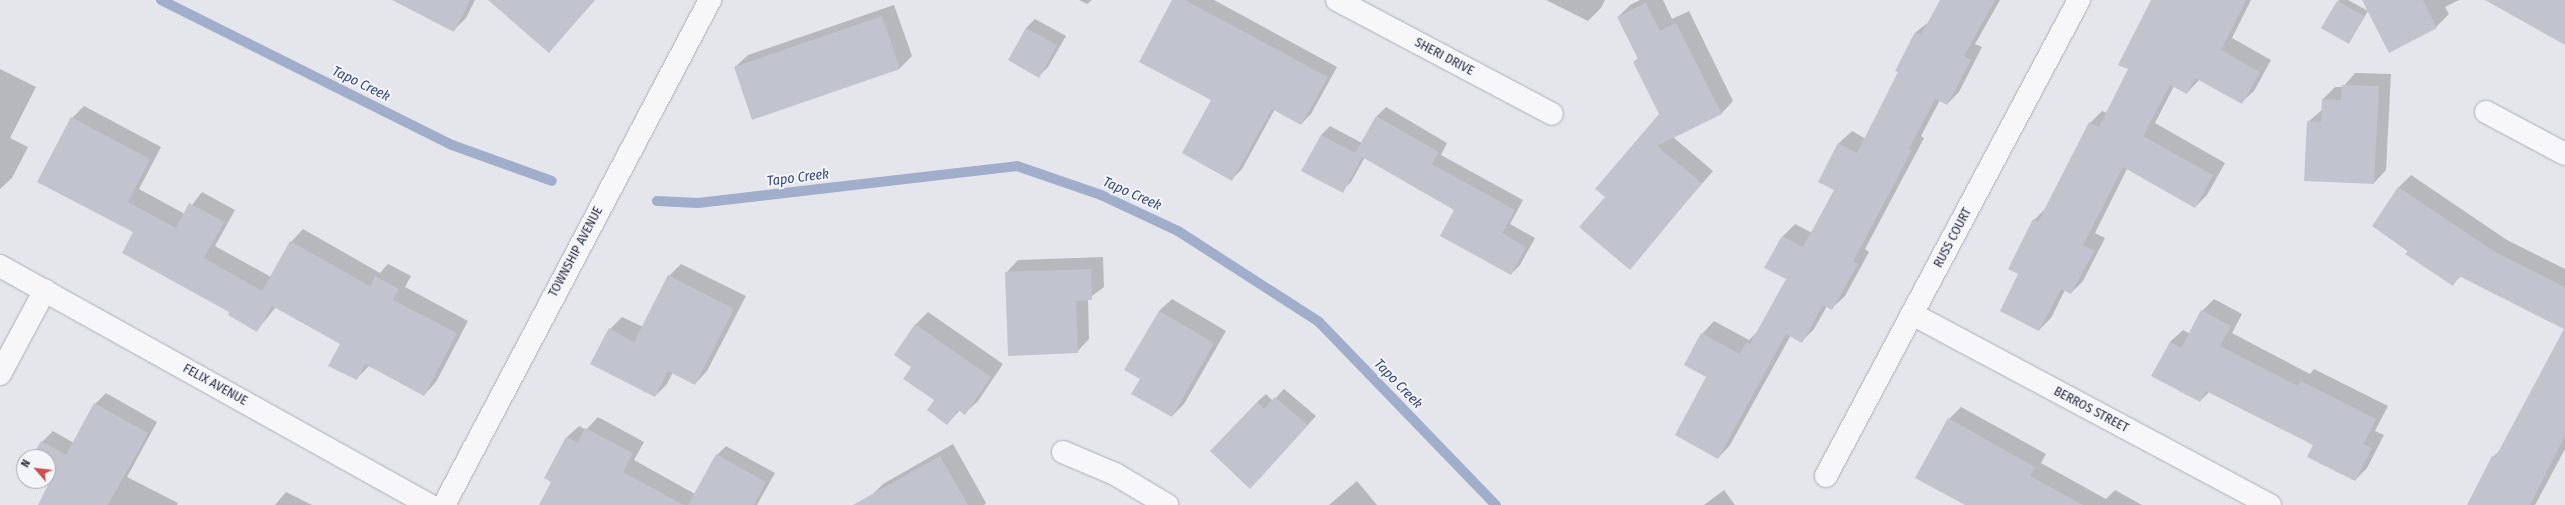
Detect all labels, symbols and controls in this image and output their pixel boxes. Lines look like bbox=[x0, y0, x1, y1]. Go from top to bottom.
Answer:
street label: SHERI DRIVE bbox=[1412, 35, 1476, 79]
water label: Tapo Creek bbox=[329, 63, 393, 105]
water label: Tapo Creek bbox=[766, 166, 830, 190]
water label: Tapo Creek bbox=[1100, 174, 1164, 214]
street label: TOWNSHIP AVENUE bbox=[546, 204, 606, 300]
street label: RUSS COURT bbox=[1931, 205, 1975, 271]
water label: Tapo Creek bbox=[1370, 356, 1426, 412]
street label: FELIX AVENUE bbox=[180, 361, 250, 409]
street label: BERROS STREET bbox=[2051, 384, 2131, 436]
north arrow bbox=[16, 449, 56, 489]
text: N bbox=[19, 458, 33, 470]

